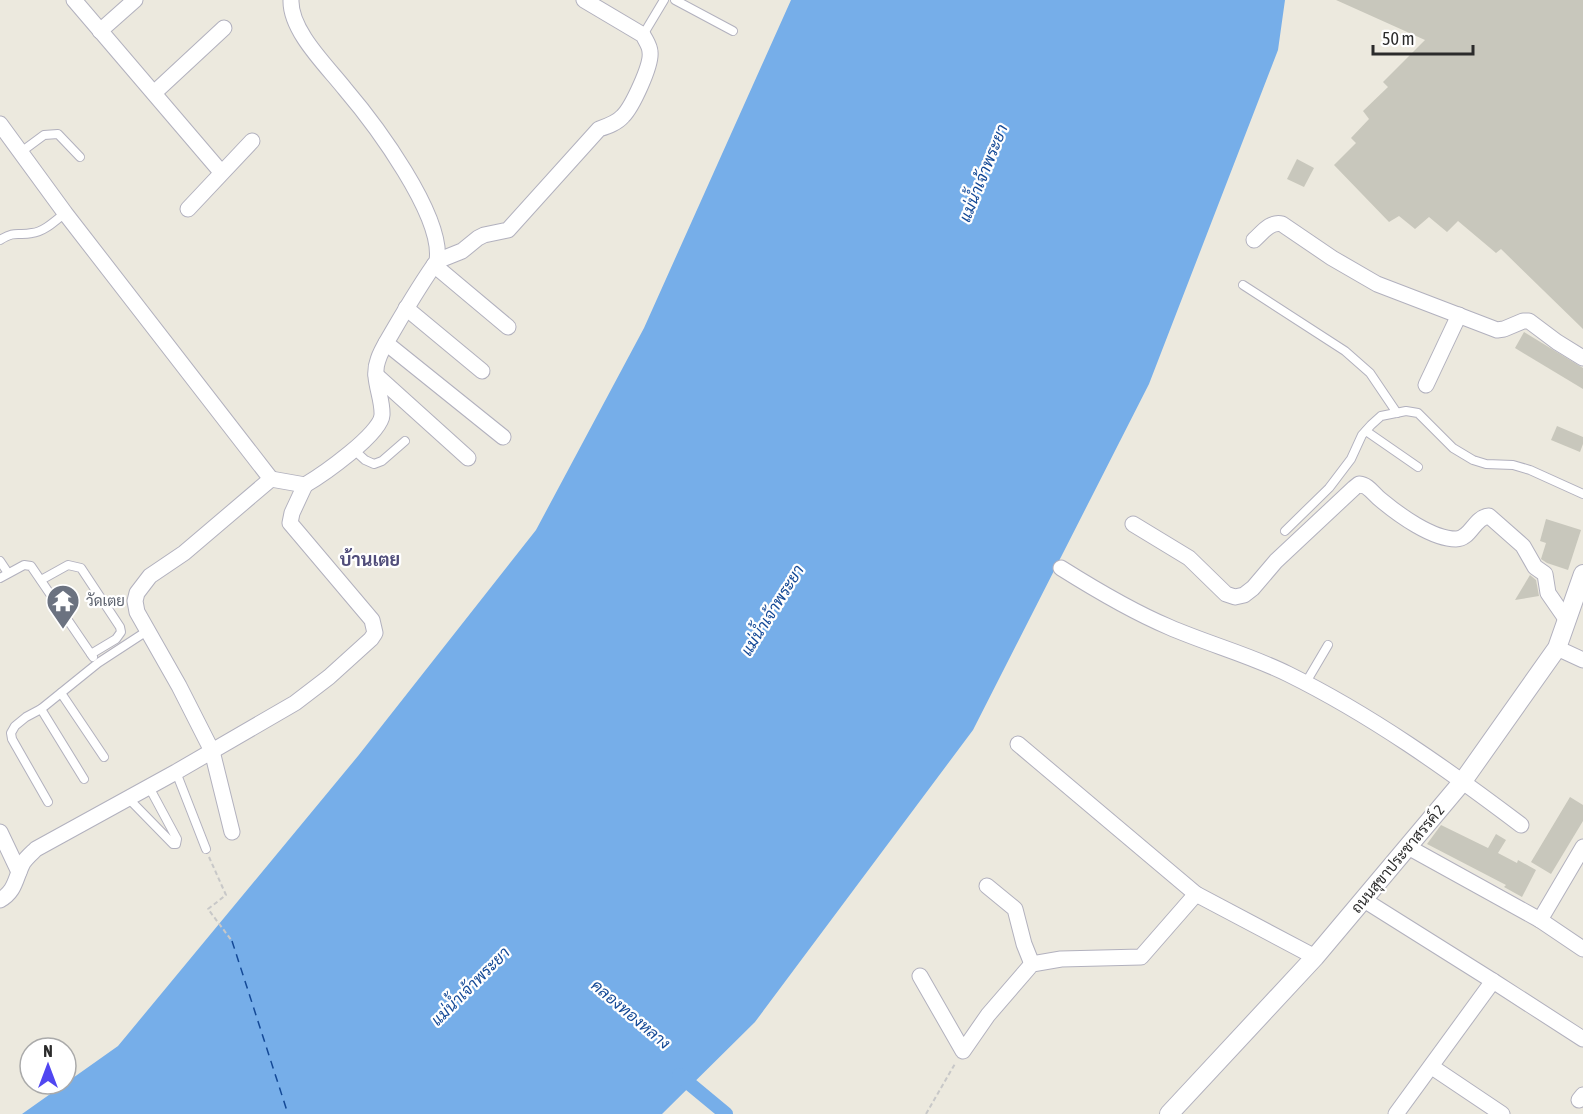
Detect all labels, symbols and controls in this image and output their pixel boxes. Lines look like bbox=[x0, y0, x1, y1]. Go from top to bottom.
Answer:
scale bar bbox=[1373, 18, 1474, 56]
text: 50 m bbox=[1382, 28, 1414, 49]
water label: แม่น้ำเจ้าพระยา bbox=[951, 120, 1011, 224]
district label: บ้านเตย bbox=[340, 548, 400, 570]
water label: แม่น้ำเจ้าพระยา bbox=[733, 559, 807, 659]
temple icon: วัดเตย bbox=[45, 583, 81, 630]
place label: วัดเตย bbox=[86, 592, 125, 609]
street label: ถนนสุขาประชาสรรค์ 2 bbox=[1347, 801, 1450, 918]
water label: แม่น้ำเจ้าพระยา bbox=[424, 939, 513, 1029]
water label: คลองทองหลาง bbox=[588, 976, 674, 1052]
north arrow bbox=[18, 1036, 78, 1096]
text: N bbox=[43, 1042, 53, 1060]

